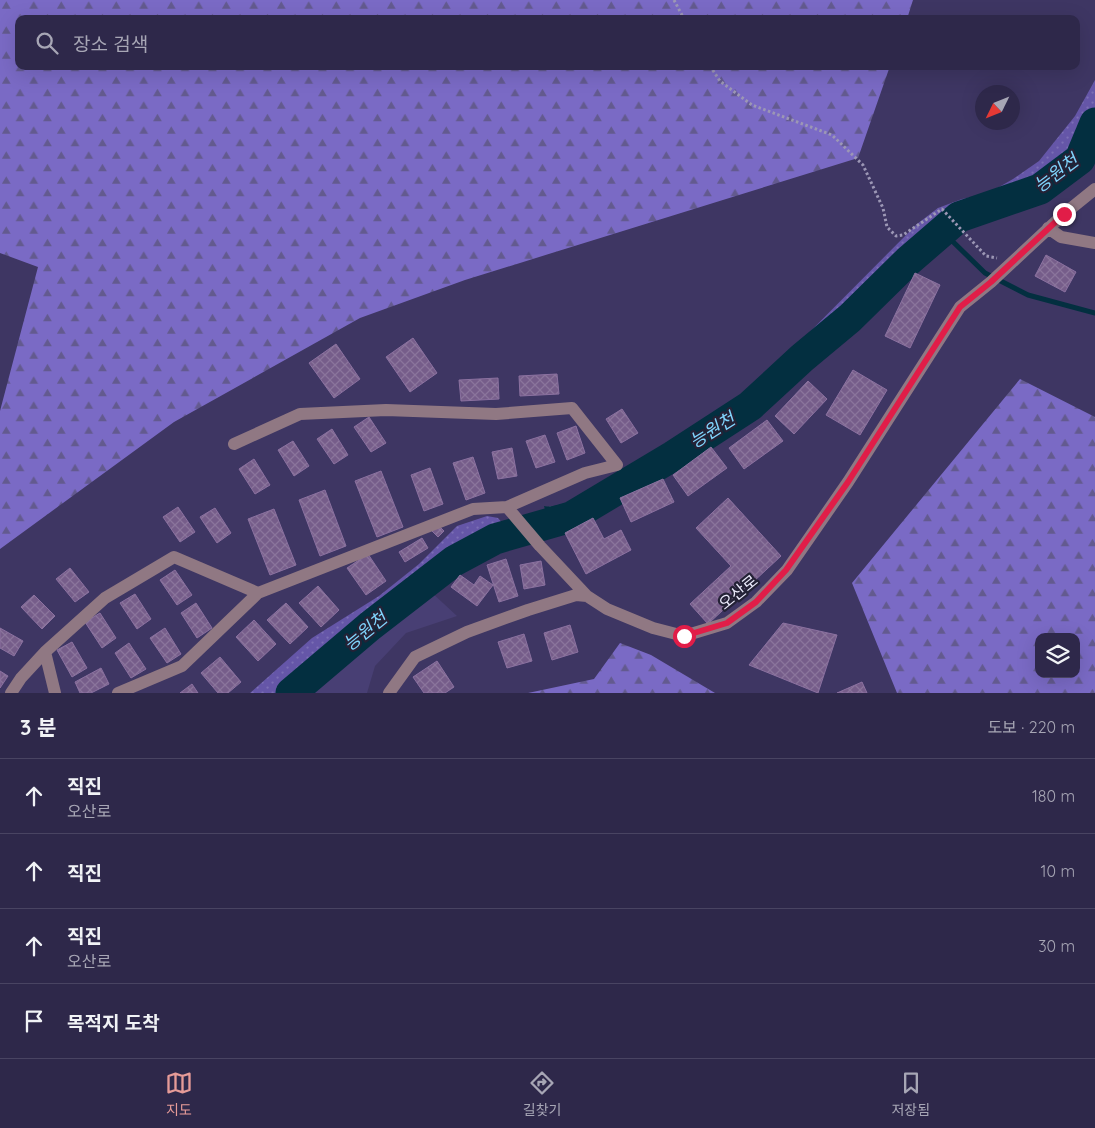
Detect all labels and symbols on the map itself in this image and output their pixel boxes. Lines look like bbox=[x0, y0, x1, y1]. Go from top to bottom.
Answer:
north arrow bbox=[975, 85, 1020, 130]
water label: 능원천 bbox=[1029, 147, 1085, 197]
route end bbox=[1053, 203, 1076, 226]
water label: 능원천 bbox=[685, 406, 741, 453]
street label: 오산로 bbox=[715, 570, 762, 614]
water label: 능원천 bbox=[338, 605, 393, 656]
route start bbox=[673, 625, 696, 648]

